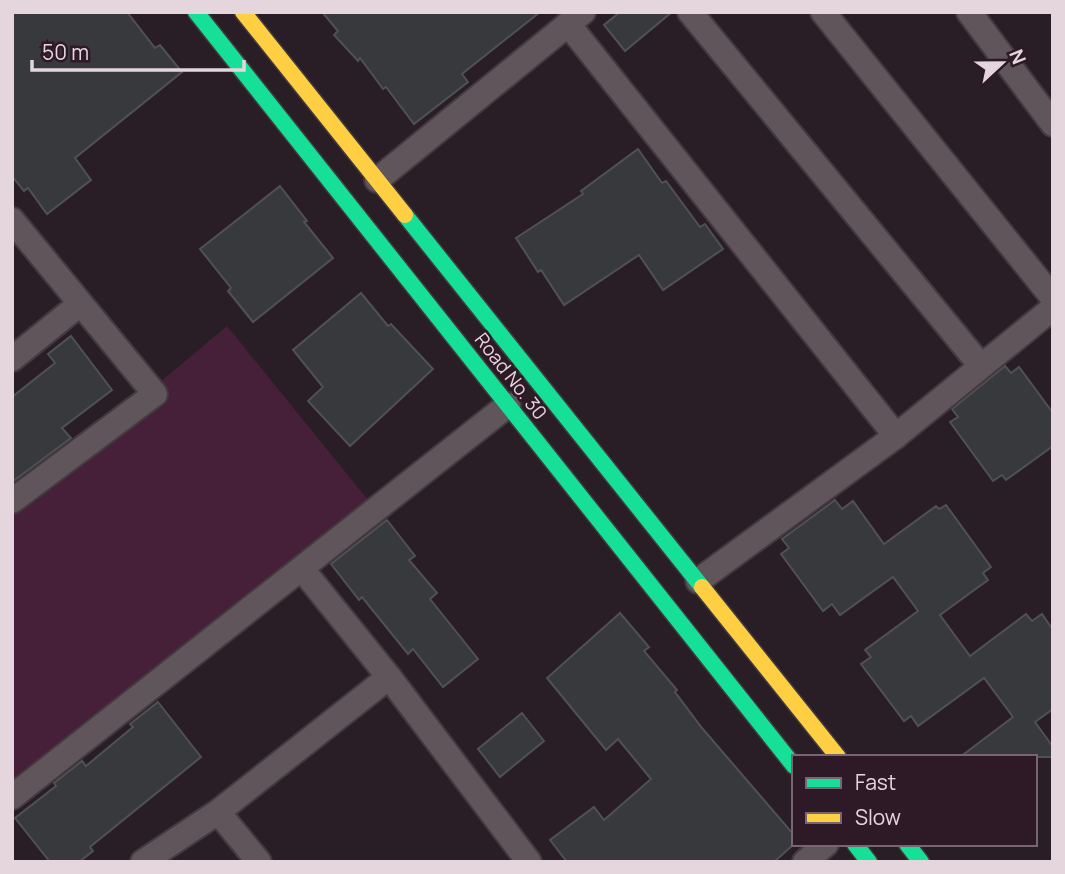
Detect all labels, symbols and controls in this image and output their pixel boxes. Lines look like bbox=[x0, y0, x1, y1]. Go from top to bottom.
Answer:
scale bar bbox=[32, 28, 243, 72]
north arrow bbox=[967, 28, 1037, 98]
text: 50 m bbox=[42, 38, 89, 66]
text: N bbox=[1003, 45, 1032, 68]
street label: Road No. 30 bbox=[469, 327, 553, 425]
legend bbox=[792, 755, 1037, 846]
text: Fast bbox=[855, 768, 896, 796]
text: Slow bbox=[855, 803, 901, 831]

